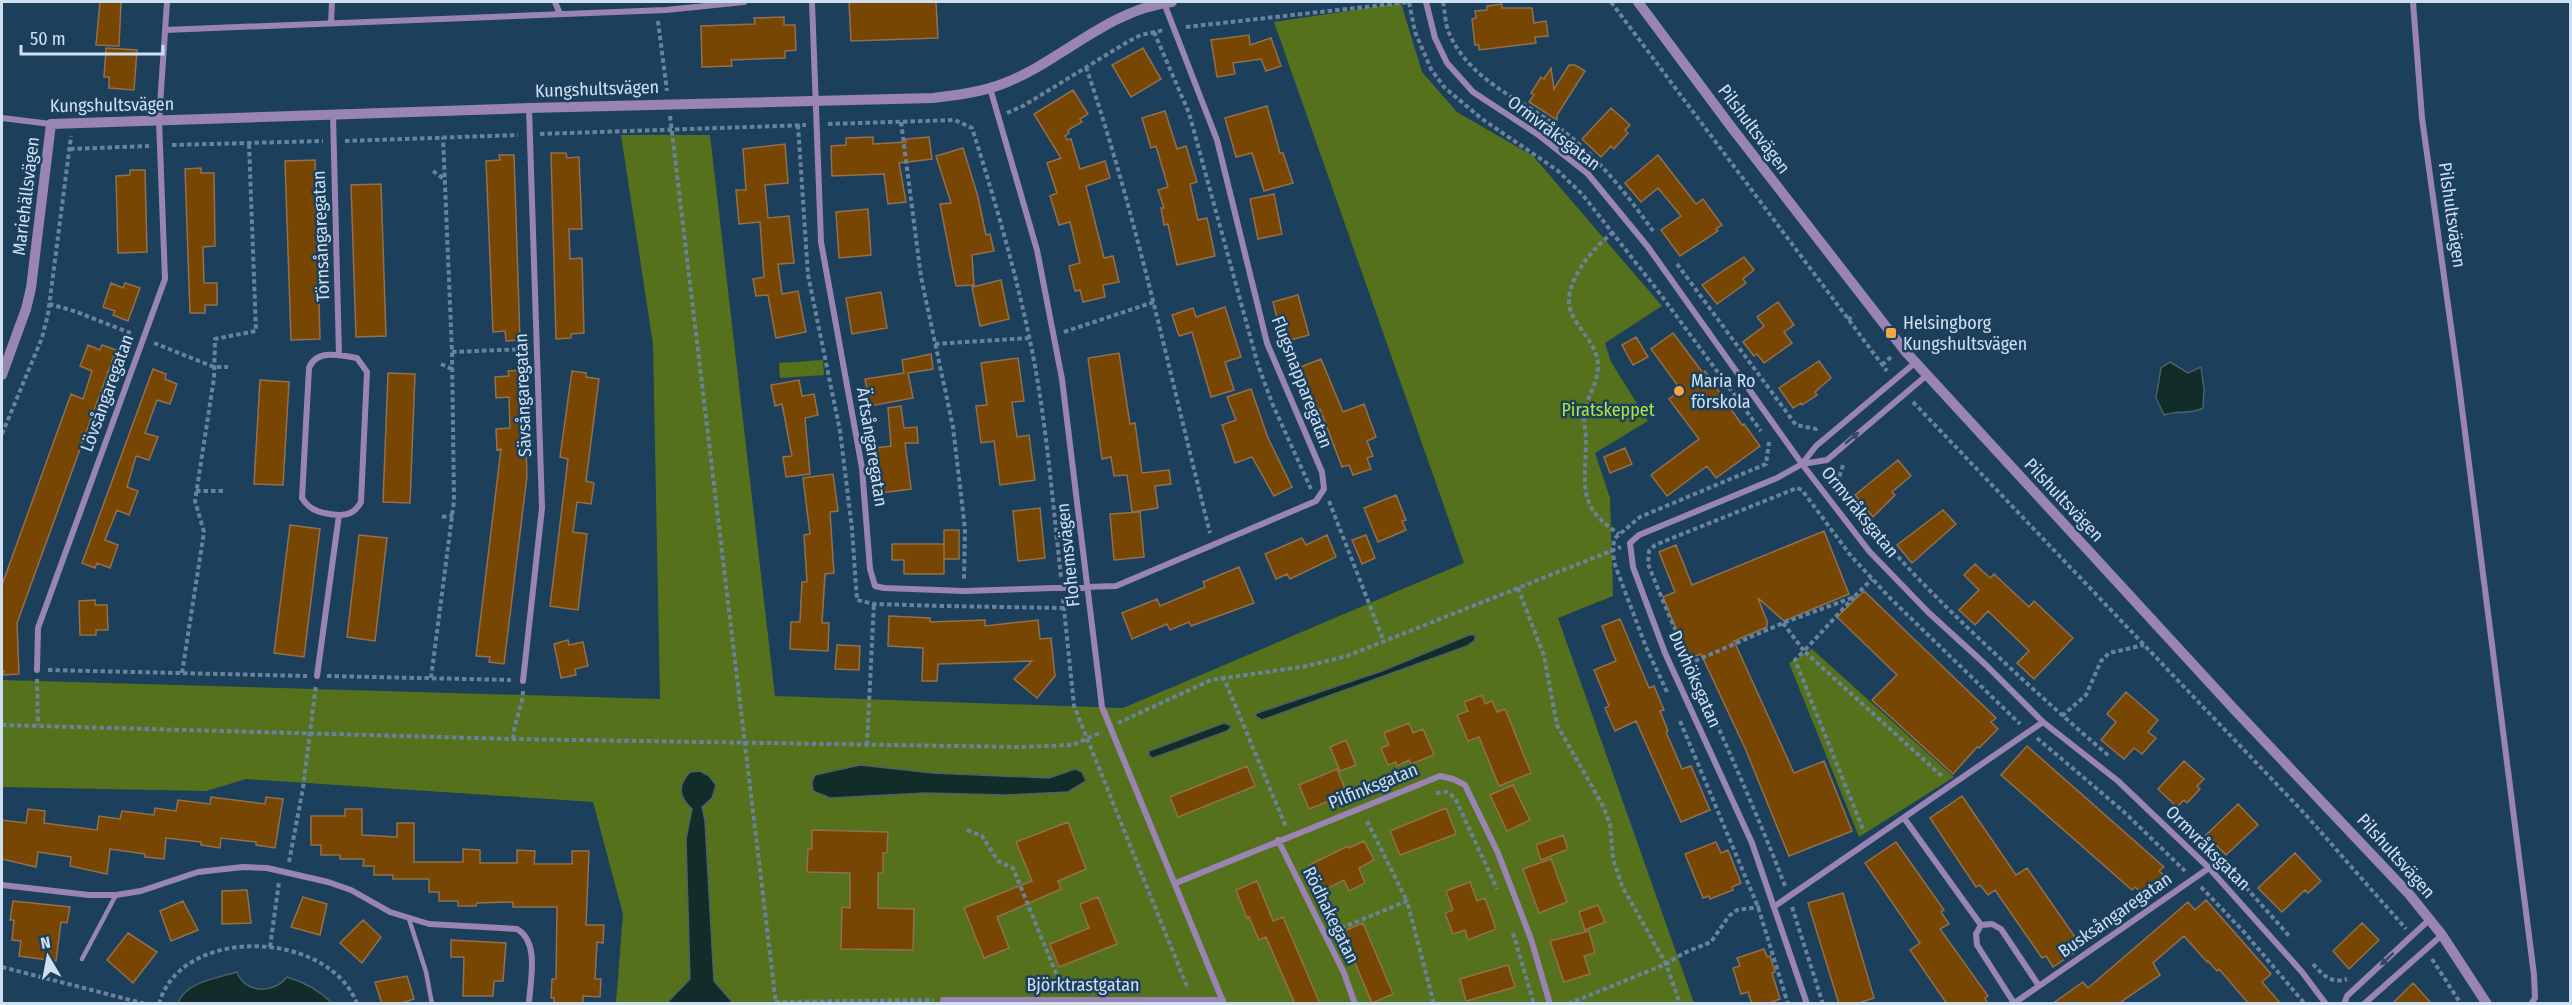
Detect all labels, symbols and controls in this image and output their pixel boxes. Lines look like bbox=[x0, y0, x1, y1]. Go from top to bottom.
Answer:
scale bar bbox=[21, 18, 164, 56]
text: 50 m bbox=[30, 28, 66, 50]
street label: Kungshultsvägen bbox=[535, 76, 659, 102]
street label: Pilshultsvägen bbox=[1713, 80, 1795, 178]
street label: Ormvråksgatan bbox=[1503, 91, 1605, 175]
street label: Kungshultsvägen bbox=[50, 93, 174, 117]
street label: Mariehällsvägen bbox=[8, 135, 44, 257]
street label: Pilshultsvägen bbox=[2434, 161, 2470, 269]
street label: Törnsångaregatan bbox=[308, 170, 334, 302]
place label: Helsingborg Kungshultsvägen bbox=[1903, 312, 2027, 355]
street label: Flugsnapparegatan bbox=[1267, 313, 1337, 451]
marker: Helsingborg Kungshultsvägen bbox=[1884, 326, 1898, 340]
street label: Lövsångaregatan bbox=[76, 331, 138, 455]
street label: Sävsångaregatan bbox=[510, 333, 536, 457]
place label: Maria Ro förskola bbox=[1691, 370, 1756, 413]
marker: Maria Ro förskola bbox=[1672, 384, 1686, 398]
street label: Ärtsångaregatan bbox=[852, 386, 892, 508]
park label: Piratskeppet bbox=[1561, 399, 1655, 421]
one-way arrow bbox=[1844, 432, 1860, 445]
street label: Pilshultsvägen bbox=[2020, 454, 2108, 546]
street label: Ormvråksgatan bbox=[1817, 462, 1903, 562]
street label: Flohemsvägen bbox=[1052, 502, 1084, 608]
street label: Duvhöksgatan bbox=[1664, 627, 1726, 731]
street label: Pilfinksgatan bbox=[1325, 758, 1421, 814]
street label: Ormvråksgatan bbox=[2161, 801, 2255, 895]
street label: Pilshultsvägen bbox=[2352, 809, 2440, 903]
street label: Rödhakegatan bbox=[1298, 863, 1364, 967]
street label: Busksångaregatan bbox=[2054, 868, 2176, 962]
north arrow bbox=[18, 927, 78, 987]
text: N bbox=[39, 933, 52, 953]
one-way arrow bbox=[2380, 952, 2395, 965]
street label: Björktrastgatan bbox=[1026, 974, 1140, 996]

